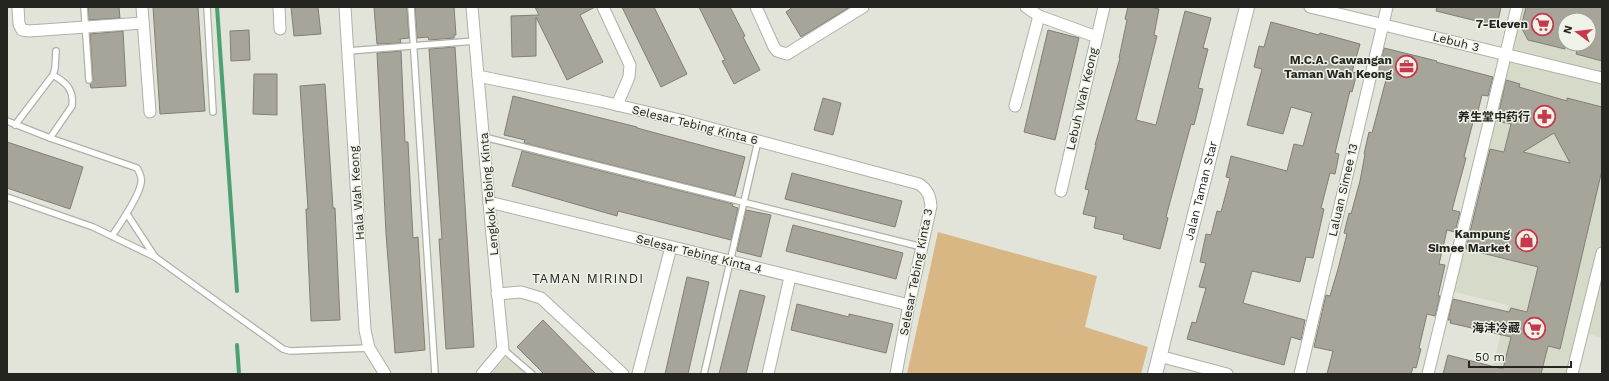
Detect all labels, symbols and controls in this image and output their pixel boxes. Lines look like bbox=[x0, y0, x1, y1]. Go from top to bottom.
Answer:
supermarket icon: 7-Eleven bbox=[1530, 11, 1556, 37]
north arrow bbox=[1557, 12, 1597, 52]
place label: 7-Eleven bbox=[1476, 17, 1528, 31]
text: N bbox=[1560, 24, 1575, 35]
street label: Lebuh 3 bbox=[1431, 29, 1481, 55]
street label: Lebuh Wah Keong bbox=[1063, 46, 1101, 152]
place label: M.C.A. Cawangan Taman Wah Keong bbox=[1284, 53, 1392, 81]
office icon: M.C.A. Cawangan Taman Wah Keong bbox=[1394, 54, 1420, 80]
street label: Selesar Tebing Kinta 6 bbox=[630, 103, 760, 147]
pharmacy icon: 养生堂中药行 bbox=[1532, 104, 1558, 130]
place label: 养生堂中药行 bbox=[1458, 110, 1530, 124]
street label: Lengkok Tebing Kinta bbox=[477, 132, 501, 256]
street label: Jalan Taman Star bbox=[1182, 139, 1220, 242]
street label: Laluan Simee 13 bbox=[1325, 142, 1361, 238]
street label: Hala Wah Keong bbox=[347, 145, 367, 240]
street label: Selesar Tebing Kinta 3 bbox=[897, 207, 935, 337]
place label: Kampung Simee Market bbox=[1428, 227, 1511, 255]
shop icon: Kampung Simee Market bbox=[1513, 228, 1539, 254]
street label: Selesar Tebing Kinta 4 bbox=[634, 232, 764, 276]
district label: TAMAN MIRINDI bbox=[532, 271, 644, 286]
supermarket icon: 海沣冷藏 bbox=[1522, 315, 1548, 341]
place label: 海沣冷藏 bbox=[1472, 321, 1520, 335]
scale bar bbox=[1469, 343, 1571, 369]
text: 50 m bbox=[1475, 350, 1505, 364]

